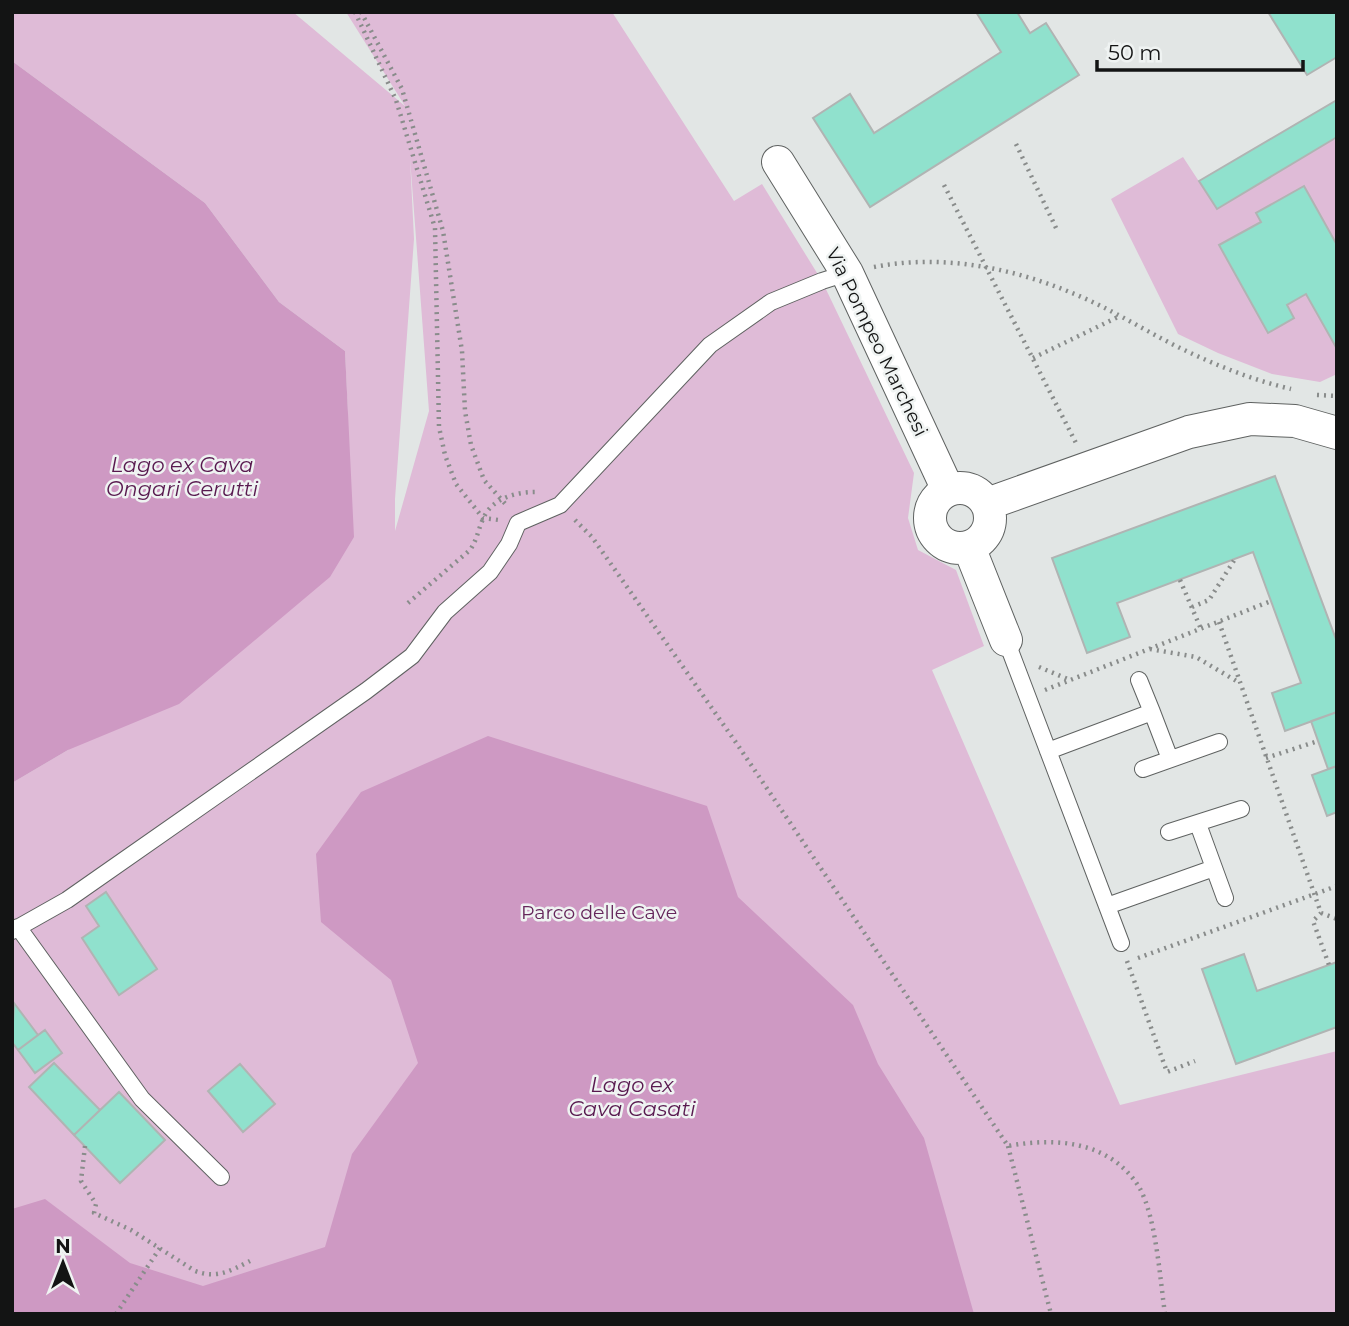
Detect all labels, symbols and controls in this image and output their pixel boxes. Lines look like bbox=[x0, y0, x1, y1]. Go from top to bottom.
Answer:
scale bar bbox=[1097, 28, 1304, 72]
text: 50 m bbox=[1108, 40, 1162, 65]
street label: Via Pompeo Marchesi bbox=[821, 244, 933, 440]
water label: Lago ex Cava Ongari Cerutti bbox=[106, 452, 258, 501]
park label: Parco delle Cave bbox=[521, 901, 677, 924]
water label: Lago ex Cava Casati bbox=[568, 1072, 696, 1121]
north arrow bbox=[28, 1228, 98, 1298]
text: N bbox=[55, 1235, 71, 1258]

